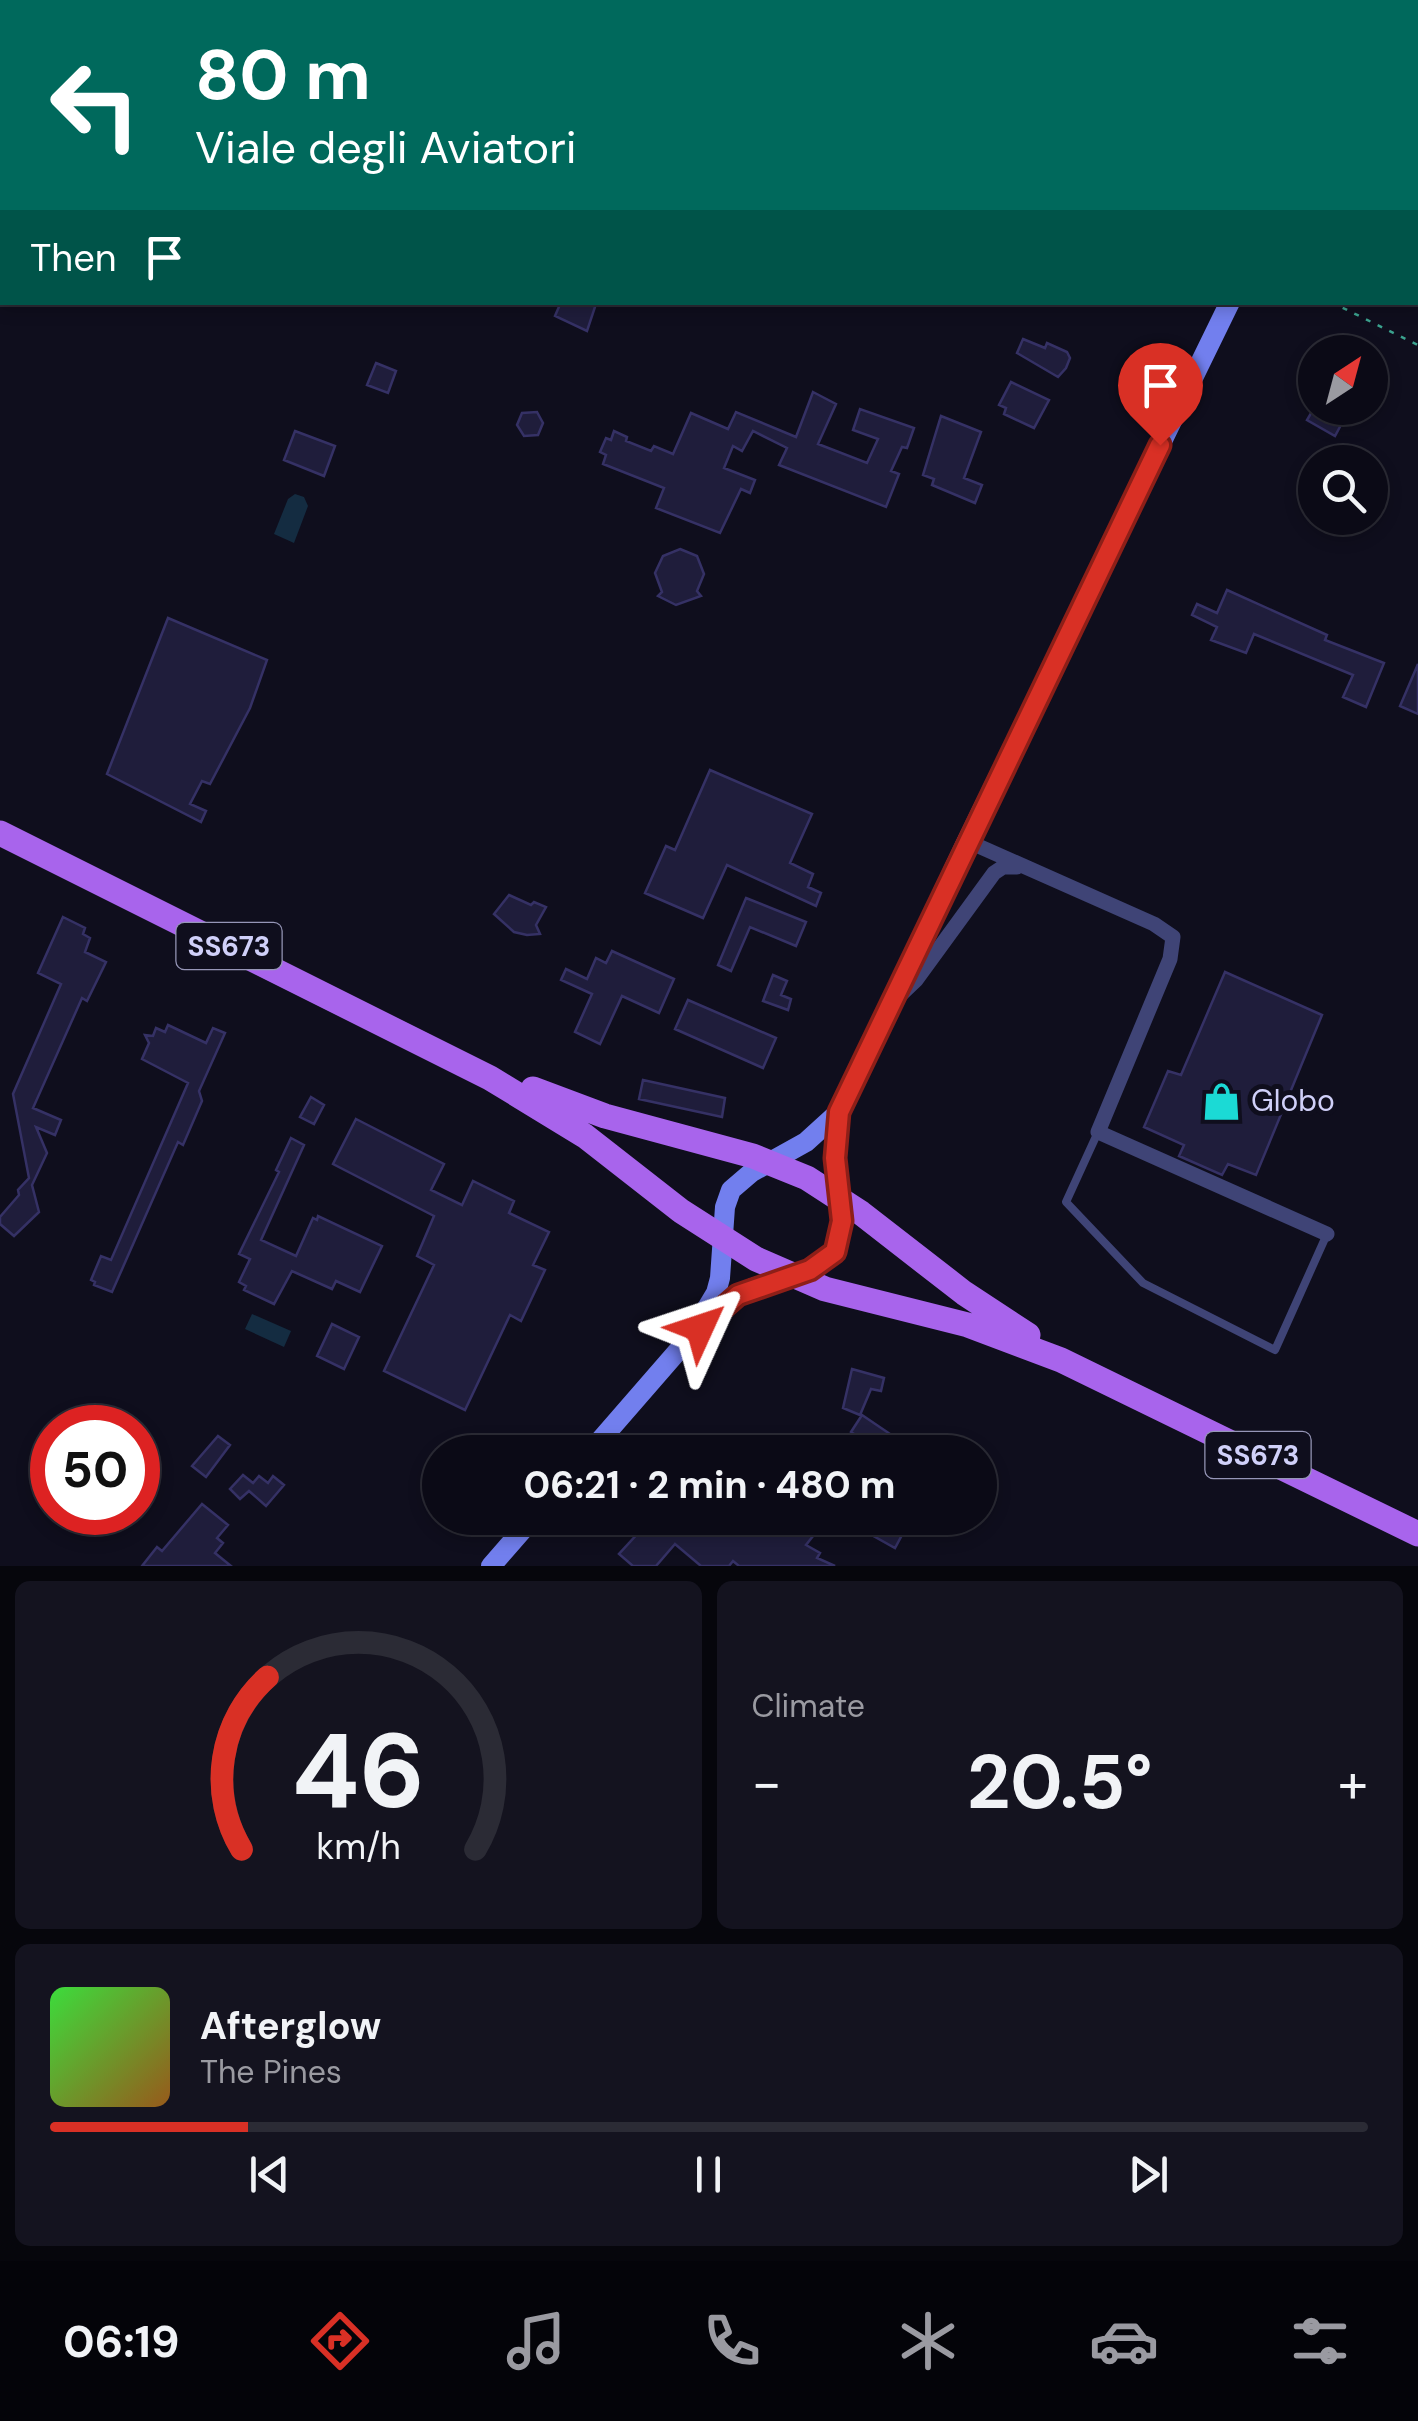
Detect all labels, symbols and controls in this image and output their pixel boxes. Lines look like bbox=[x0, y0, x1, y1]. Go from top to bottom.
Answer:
text: 80 m bbox=[195, 30, 371, 121]
icon: left bbox=[30, 40, 160, 170]
text: Viale degli Aviatori bbox=[195, 118, 577, 177]
icon: arrive bbox=[137, 230, 192, 285]
text: Then bbox=[30, 233, 117, 283]
north arrow bbox=[1298, 335, 1388, 425]
map controls bbox=[1298, 335, 1388, 535]
pin bbox=[1118, 343, 1203, 446]
icon: arrive bbox=[1133, 358, 1188, 413]
button: search bbox=[1298, 445, 1388, 535]
road number: SS673 bbox=[176, 923, 282, 969]
shop icon: Globo bbox=[1200, 1080, 1242, 1122]
place label: Globo bbox=[1251, 1081, 1335, 1120]
position arrow bbox=[648, 1276, 752, 1380]
speed limit sign: 50 bbox=[30, 1405, 160, 1535]
road number: SS673 bbox=[1206, 1432, 1310, 1478]
text: 06:21 · 2 min · 480 m bbox=[524, 1460, 895, 1510]
text: Climate bbox=[752, 1685, 865, 1727]
text: 46 bbox=[291, 1704, 425, 1839]
text: 20.5° bbox=[967, 1734, 1153, 1831]
text: − bbox=[752, 1747, 782, 1819]
text: + bbox=[1338, 1747, 1368, 1819]
text: km/h bbox=[316, 1824, 400, 1870]
text: Afterglow bbox=[200, 2001, 381, 2051]
text: The Pines bbox=[200, 2051, 342, 2093]
icon: previous bbox=[242, 2147, 297, 2202]
icon: pause bbox=[681, 2147, 736, 2202]
icon: next bbox=[1121, 2147, 1176, 2202]
icon: directions bbox=[305, 2306, 375, 2376]
icon: music bbox=[501, 2306, 571, 2376]
icon: phone bbox=[697, 2306, 767, 2376]
icon: climate bbox=[893, 2306, 963, 2376]
icon: car bbox=[1089, 2306, 1159, 2376]
icon: filters bbox=[1285, 2306, 1355, 2376]
text: 06:19 bbox=[63, 2312, 180, 2371]

